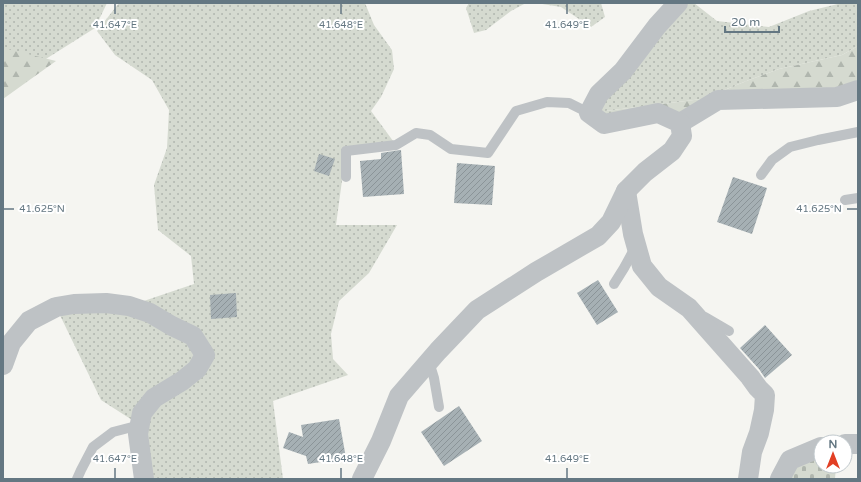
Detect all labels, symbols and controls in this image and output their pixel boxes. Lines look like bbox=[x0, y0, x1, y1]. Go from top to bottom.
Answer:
scale bar bbox=[725, 8, 779, 34]
text: 20 m bbox=[731, 15, 760, 29]
text: 41.647°E bbox=[93, 19, 137, 31]
text: 41.648°E bbox=[319, 19, 363, 31]
text: 41.649°E bbox=[545, 19, 589, 31]
text: 41.625°N bbox=[19, 203, 65, 215]
text: 41.625°N bbox=[796, 203, 842, 215]
north arrow bbox=[813, 434, 853, 474]
text: N bbox=[829, 438, 837, 451]
text: 41.647°E bbox=[93, 453, 137, 465]
text: 41.648°E bbox=[319, 453, 363, 465]
text: 41.649°E bbox=[545, 453, 589, 465]

